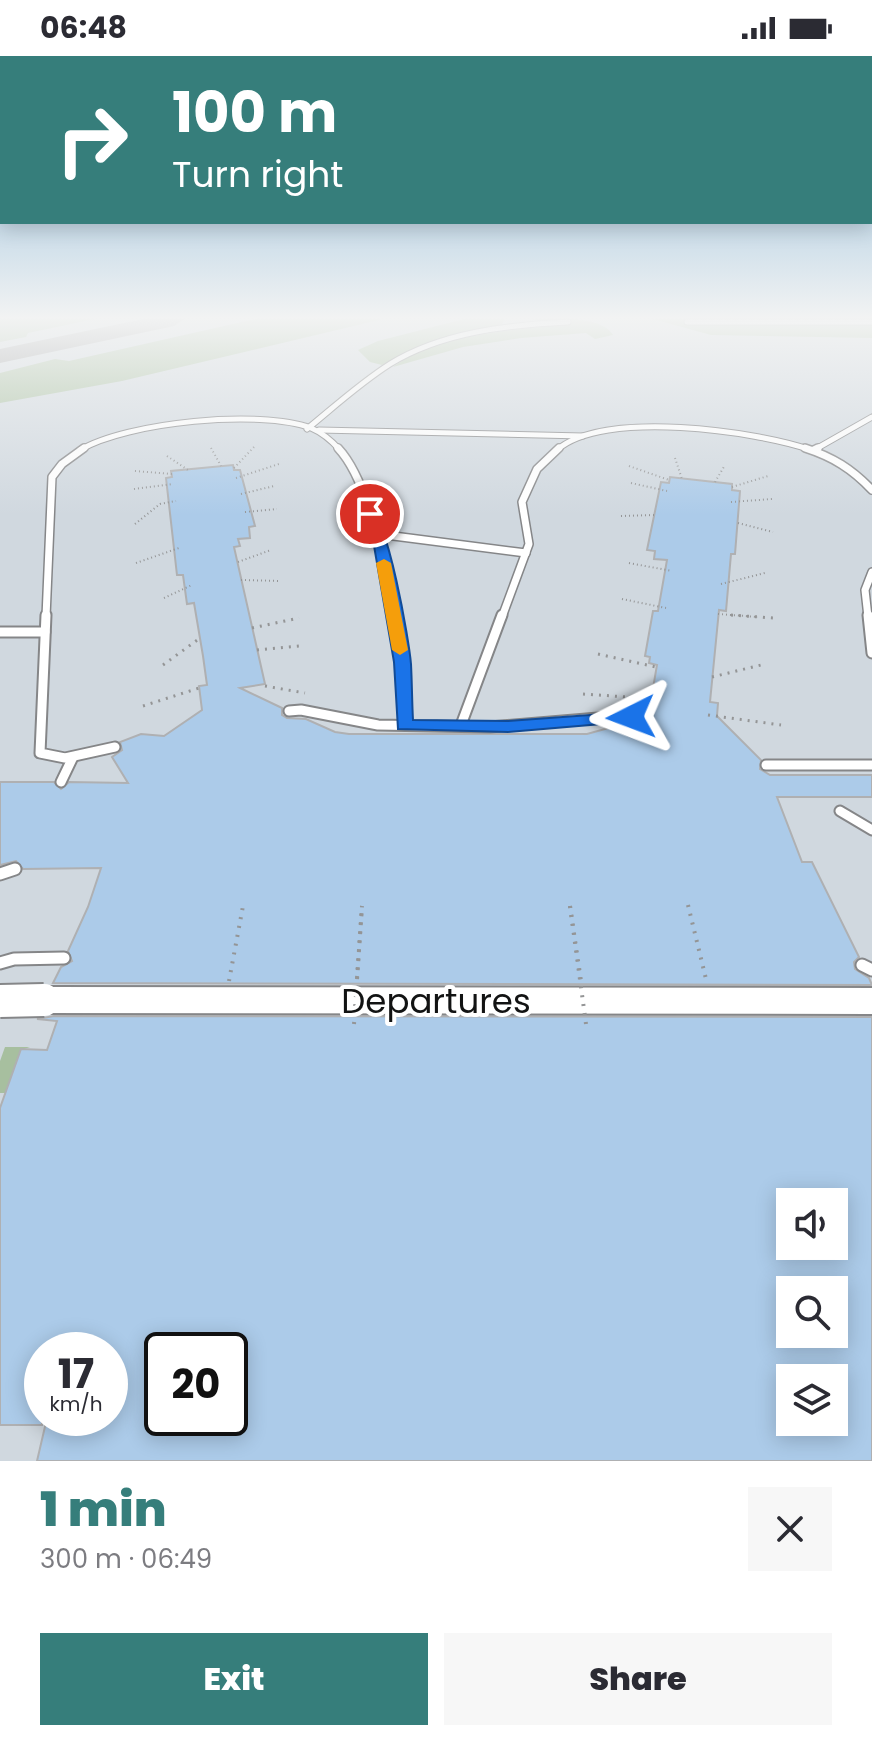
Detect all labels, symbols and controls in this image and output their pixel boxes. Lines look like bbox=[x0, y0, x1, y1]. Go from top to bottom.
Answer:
text: 06:48 bbox=[40, 6, 127, 49]
text: 100 m bbox=[172, 73, 337, 152]
icon: right bbox=[40, 88, 144, 192]
text: Turn right bbox=[172, 149, 343, 200]
pin bbox=[336, 480, 404, 548]
icon: arrive bbox=[348, 492, 392, 536]
position arrow bbox=[589, 675, 673, 759]
street label: Departures bbox=[341, 977, 531, 1025]
map controls bbox=[776, 1188, 848, 1436]
button: sound bbox=[776, 1188, 848, 1260]
button: search bbox=[776, 1276, 848, 1348]
speed limit sign: 20 bbox=[144, 1332, 248, 1436]
text: 17 bbox=[58, 1346, 94, 1402]
button: layers bbox=[776, 1364, 848, 1436]
text: km/h bbox=[49, 1390, 103, 1418]
text: 1 min bbox=[40, 1476, 167, 1543]
button: close bbox=[748, 1487, 832, 1571]
text: 300 m · 06:49 bbox=[40, 1541, 212, 1577]
button: Exit bbox=[40, 1633, 428, 1725]
button: Share bbox=[444, 1633, 832, 1725]

